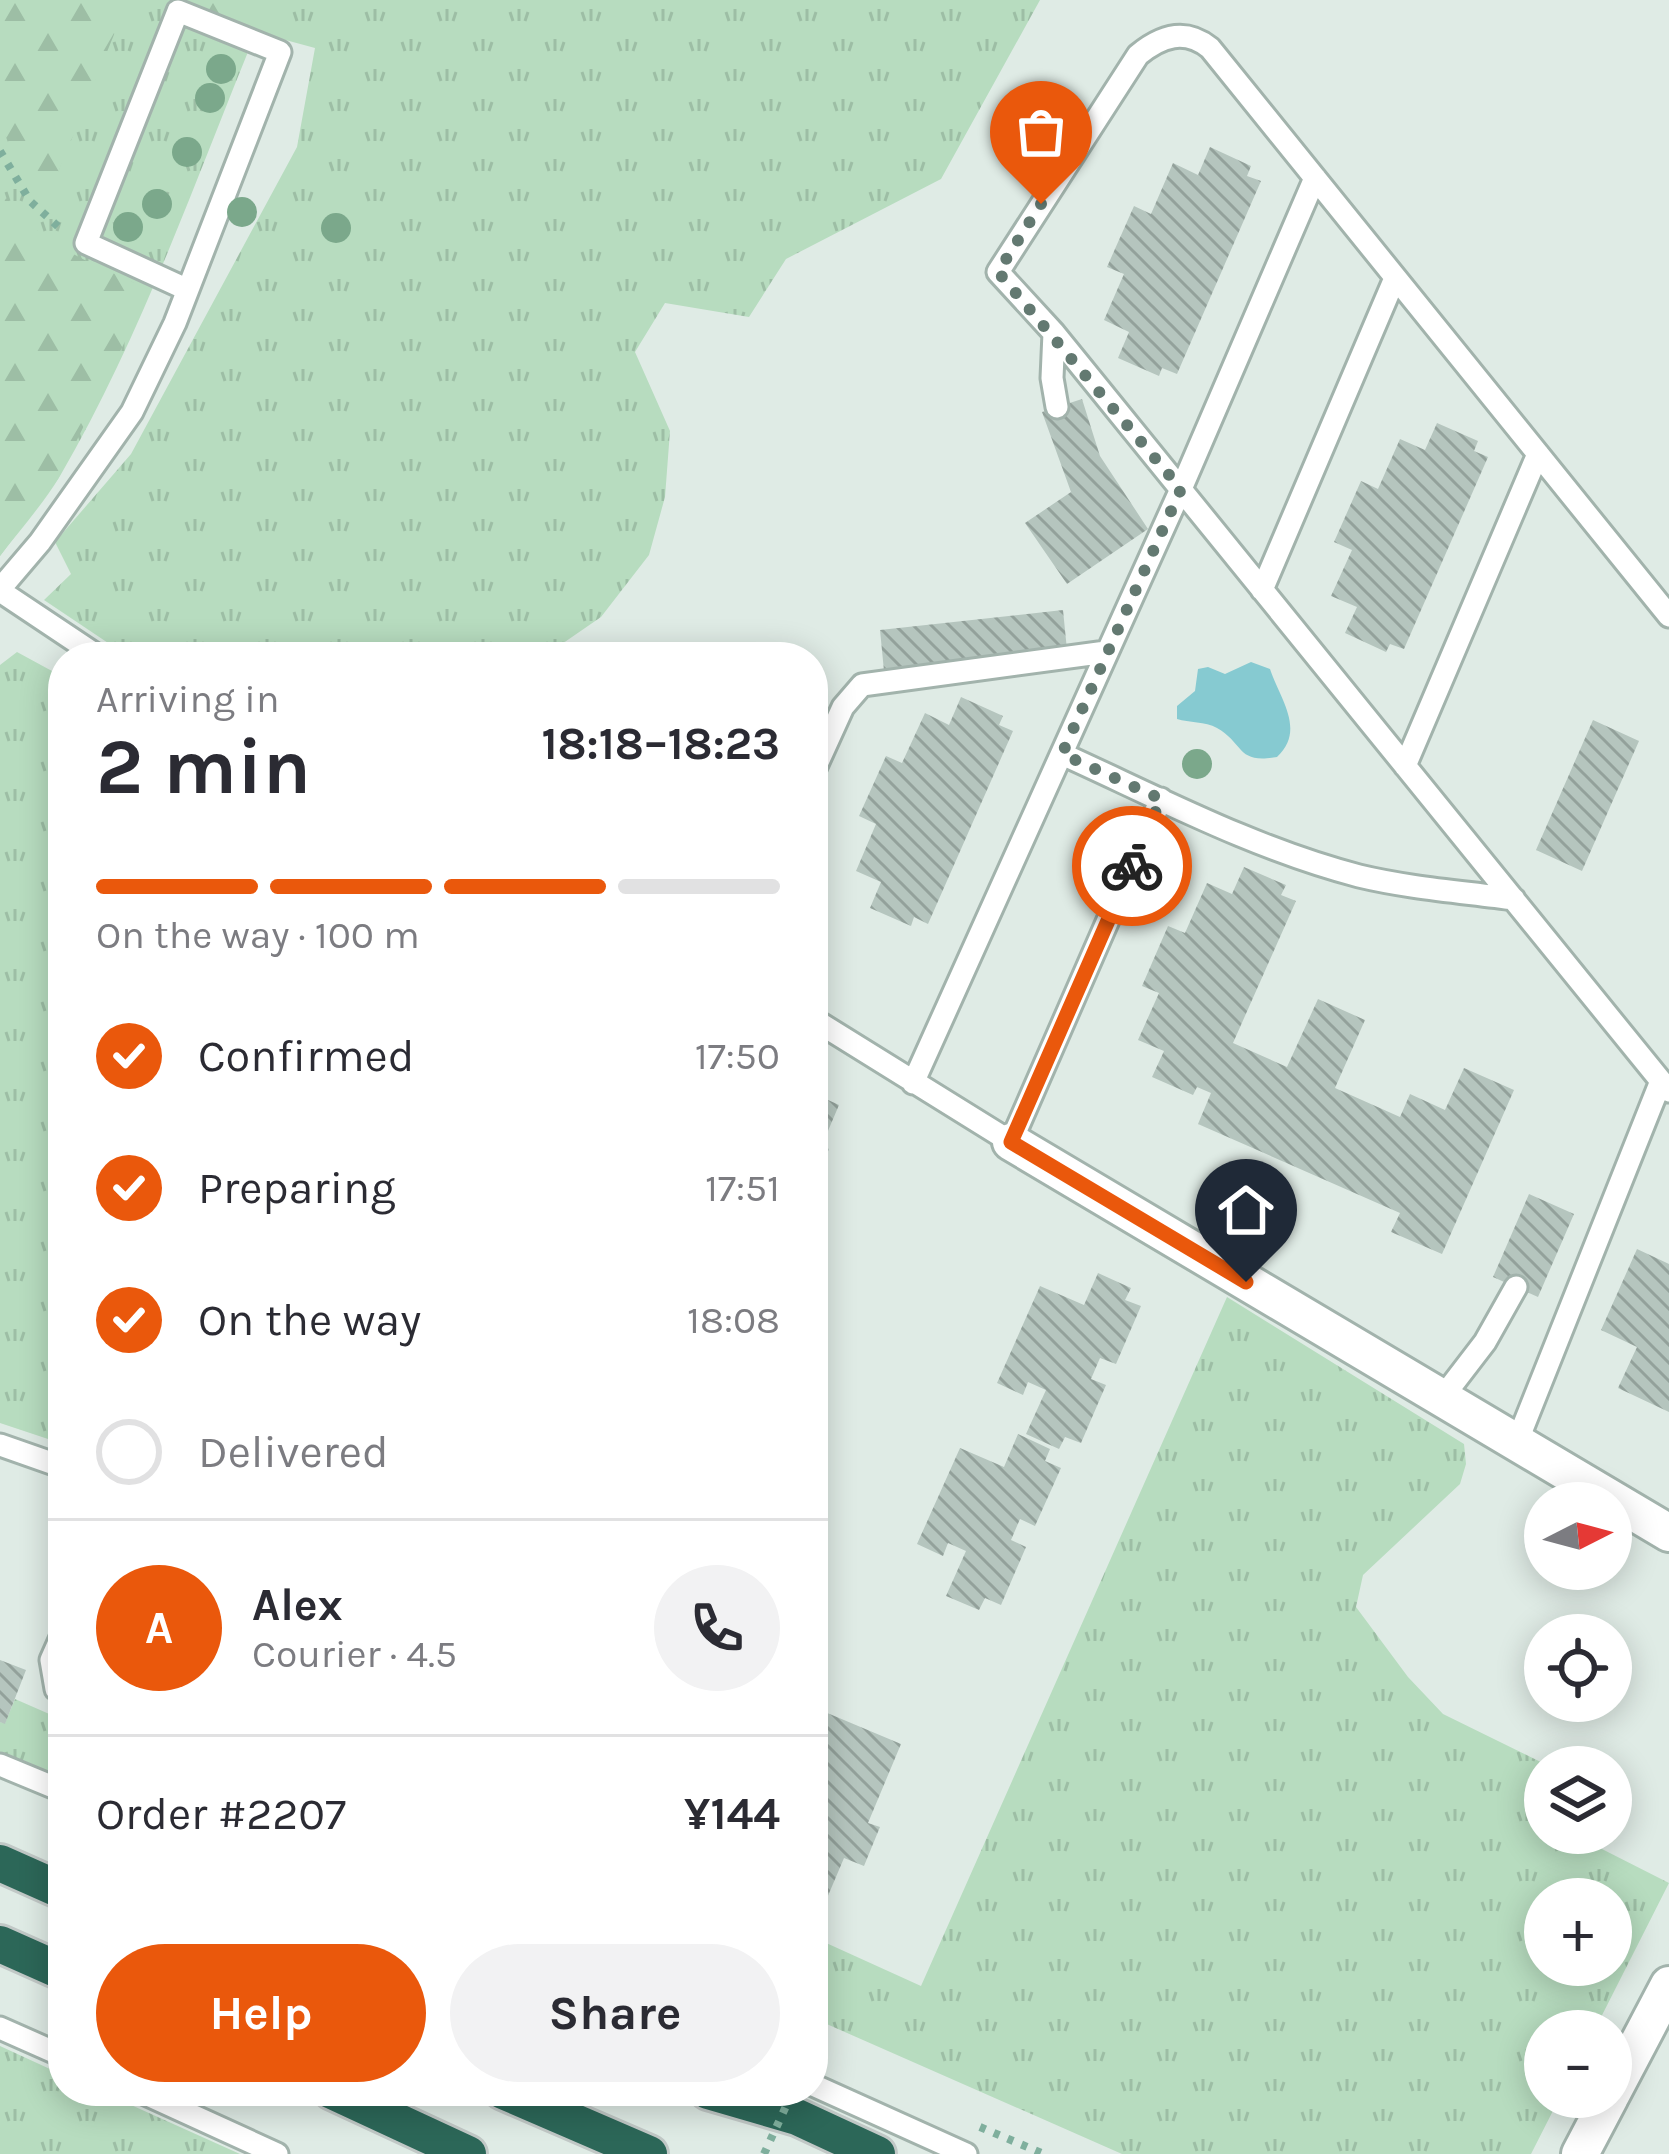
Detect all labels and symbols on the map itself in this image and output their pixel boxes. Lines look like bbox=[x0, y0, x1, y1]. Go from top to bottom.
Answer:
pin bbox=[990, 81, 1092, 204]
courier bbox=[1072, 806, 1192, 926]
pin bbox=[1195, 1159, 1297, 1282]
north arrow bbox=[1524, 1482, 1632, 1590]

